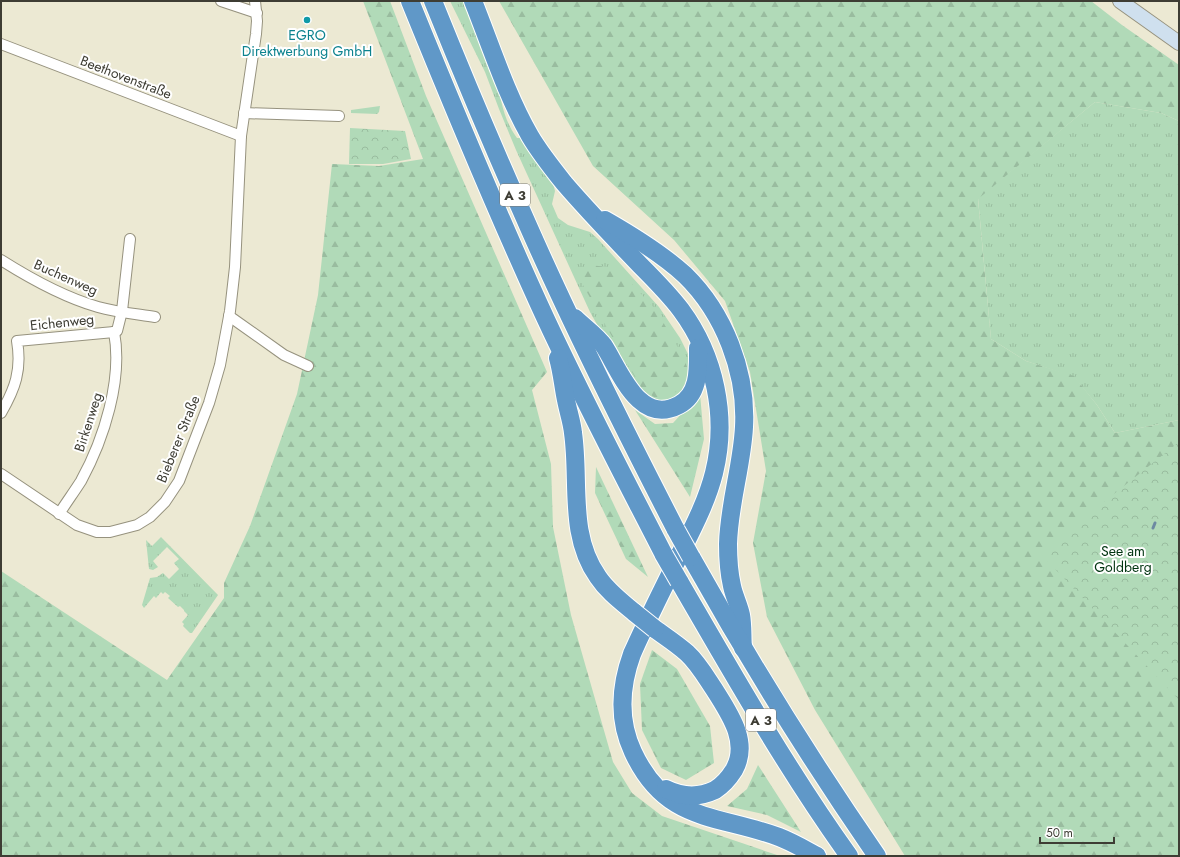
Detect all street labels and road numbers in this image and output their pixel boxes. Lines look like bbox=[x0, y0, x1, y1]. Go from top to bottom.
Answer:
street label: Beethovenstraße bbox=[77, 50, 175, 104]
road number: A 3 bbox=[500, 184, 530, 206]
street label: Buchenweg bbox=[31, 254, 101, 300]
street label: Eichenweg bbox=[29, 309, 95, 335]
street label: Birkenweg bbox=[69, 390, 107, 454]
street label: Bieberer Straße bbox=[151, 392, 205, 486]
road number: A 3 bbox=[746, 709, 776, 731]

